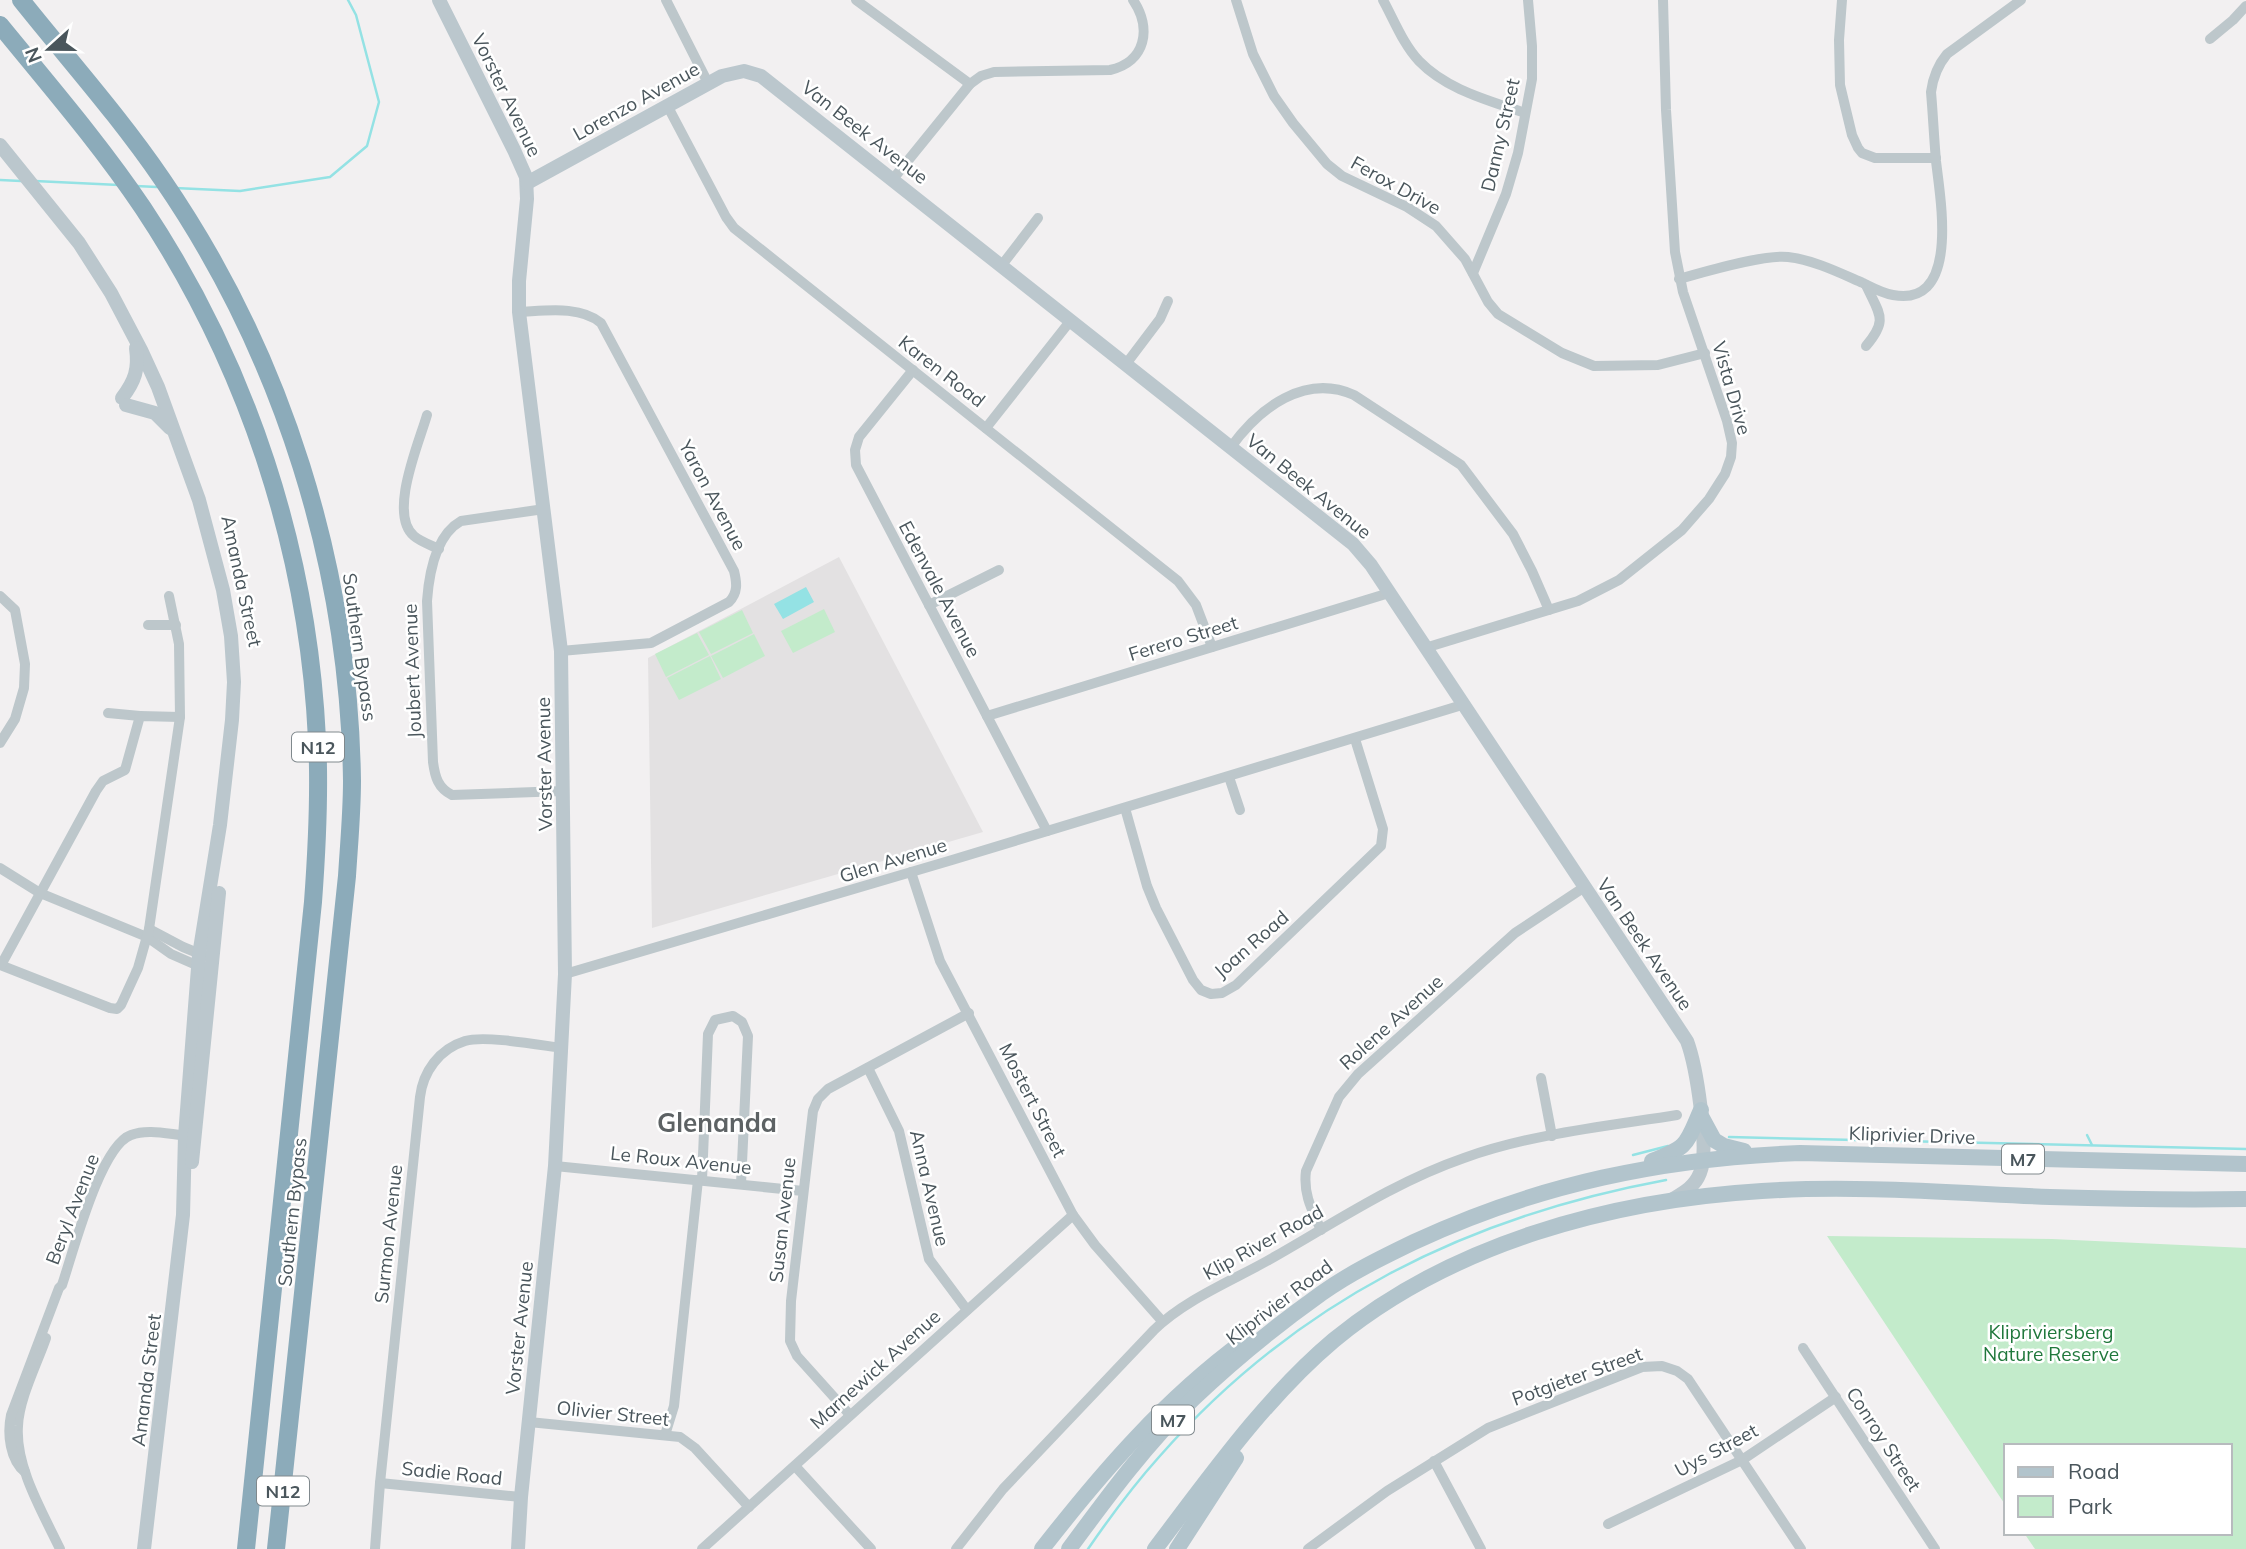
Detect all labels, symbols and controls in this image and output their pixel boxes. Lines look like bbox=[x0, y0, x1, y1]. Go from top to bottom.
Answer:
north arrow bbox=[14, 14, 84, 84]
street label: Vorster Avenue bbox=[467, 29, 547, 161]
text: N bbox=[19, 44, 47, 66]
street label: Lorenzo Avenue bbox=[569, 56, 703, 146]
street label: Van Beek Avenue bbox=[797, 75, 933, 189]
street label: Danny Street bbox=[1475, 76, 1525, 194]
street label: Ferox Drive bbox=[1347, 150, 1445, 220]
street label: Karen Road bbox=[894, 330, 990, 412]
street label: Vista Drive bbox=[1707, 339, 1757, 437]
street label: Van Beek Avenue bbox=[1242, 428, 1376, 544]
street label: Yaron Avenue bbox=[673, 435, 752, 554]
street label: Amanda Street bbox=[216, 513, 268, 649]
street label: Edenvale Avenue bbox=[894, 517, 986, 661]
street label: Southern Bypass bbox=[338, 571, 382, 723]
street label: Joubert Avenue bbox=[398, 603, 426, 739]
street label: Ferero Street bbox=[1126, 610, 1241, 666]
street label: Vorster Avenue bbox=[531, 697, 557, 831]
road number: N12 bbox=[292, 732, 344, 762]
street label: Glen Avenue bbox=[836, 832, 950, 888]
street label: Van Beek Avenue bbox=[1592, 873, 1698, 1015]
street label: Joan Road bbox=[1209, 905, 1293, 983]
street label: Rolene Avenue bbox=[1334, 969, 1448, 1075]
street label: Mostert Street bbox=[994, 1039, 1072, 1161]
district label: Glenanda bbox=[657, 1106, 777, 1139]
street label: Kliprivier Drive bbox=[1848, 1121, 1976, 1149]
street label: Anna Avenue bbox=[905, 1127, 955, 1249]
street label: Southern Bypass bbox=[272, 1136, 312, 1288]
street label: Le Roux Avenue bbox=[609, 1141, 753, 1179]
road number: M7 bbox=[2002, 1144, 2044, 1174]
street label: Beryl Avenue bbox=[40, 1150, 104, 1268]
street label: Susan Avenue bbox=[763, 1156, 801, 1284]
street label: Surmon Avenue bbox=[369, 1163, 407, 1305]
street label: Klip River Road bbox=[1199, 1199, 1327, 1285]
street label: Kliprivier Road bbox=[1221, 1254, 1337, 1350]
street label: Vorster Avenue bbox=[500, 1260, 538, 1396]
street label: Marnewick Avenue bbox=[805, 1304, 945, 1434]
street label: Amanda Street bbox=[126, 1312, 166, 1448]
park label: Klipriviersberg Nature Reserve bbox=[1983, 1320, 2119, 1366]
street label: Potgieter Street bbox=[1509, 1341, 1646, 1411]
street label: Conroy Street bbox=[1841, 1382, 1927, 1496]
street label: Olivier Street bbox=[556, 1395, 671, 1431]
road number: M7 bbox=[1152, 1406, 1194, 1434]
street label: Uys Street bbox=[1670, 1418, 1762, 1482]
legend bbox=[2004, 1444, 2232, 1535]
street label: Sadie Road bbox=[400, 1456, 504, 1490]
text: Road bbox=[2068, 1458, 2119, 1484]
road number: N12 bbox=[257, 1476, 309, 1506]
text: Park bbox=[2068, 1493, 2112, 1519]

